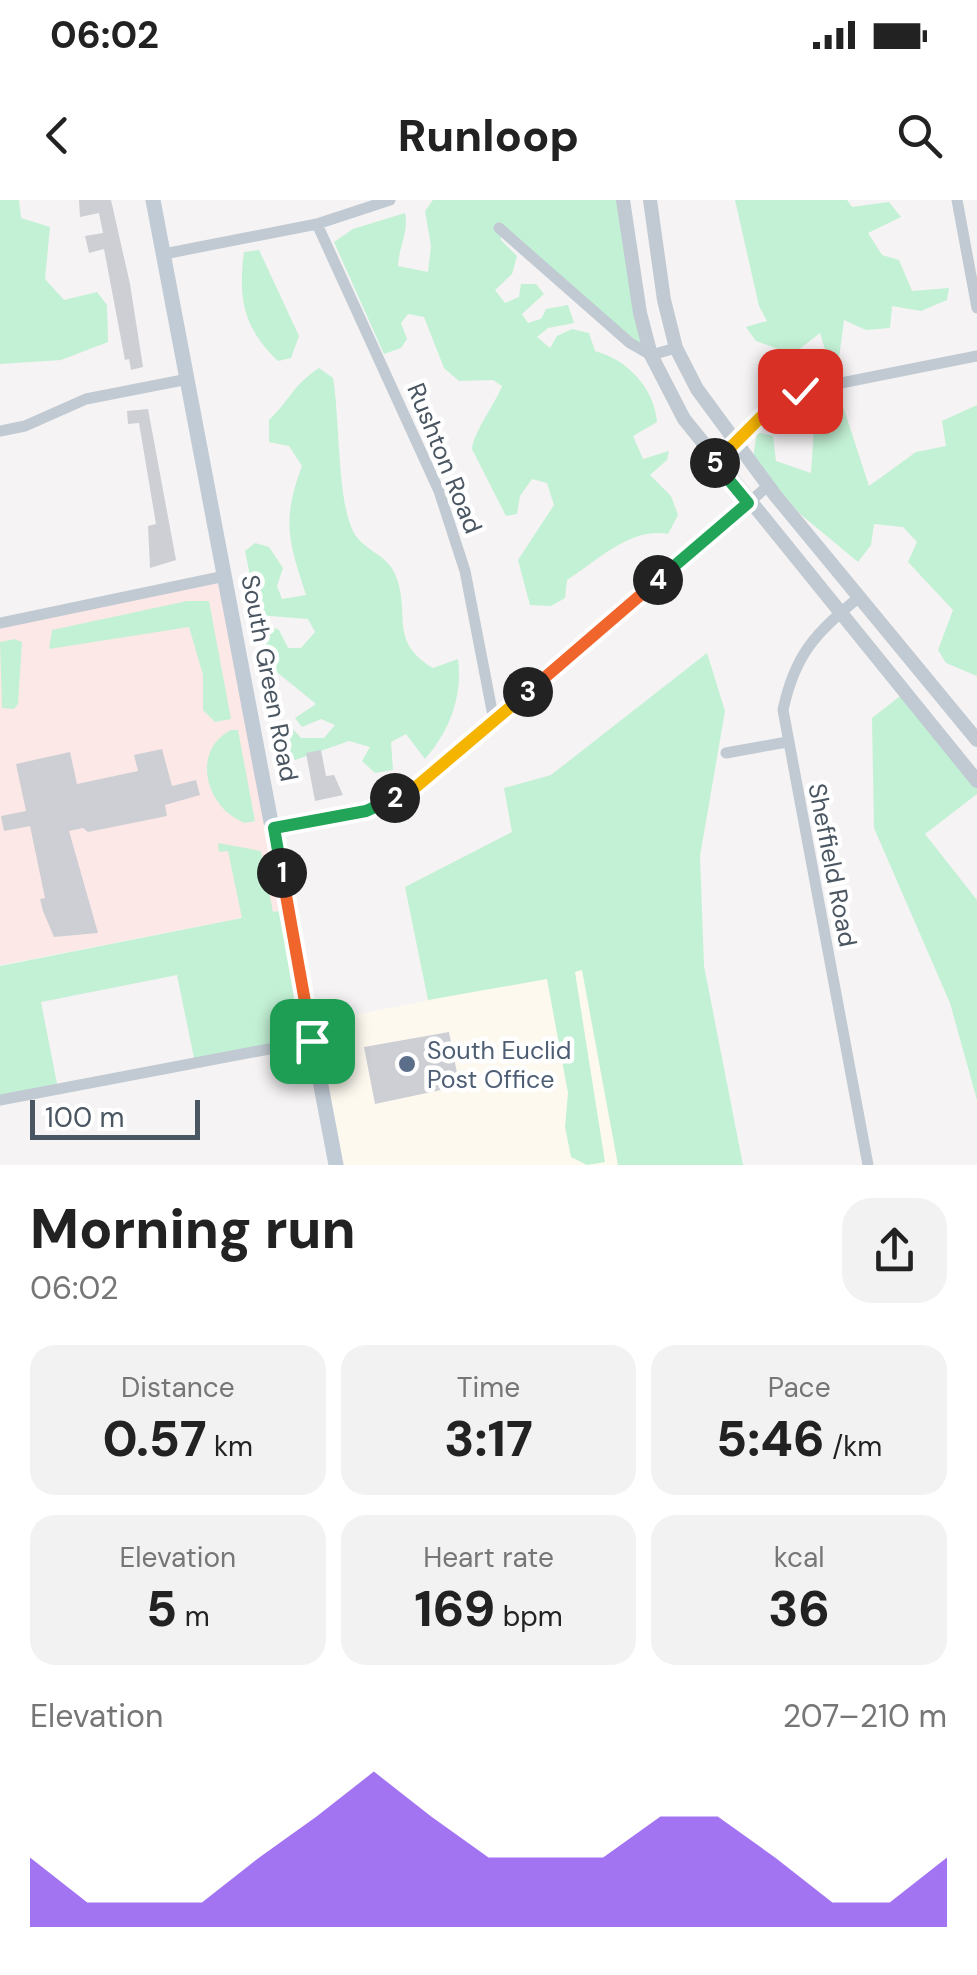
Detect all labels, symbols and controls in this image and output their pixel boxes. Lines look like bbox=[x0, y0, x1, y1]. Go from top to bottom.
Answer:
text: 06:02 bbox=[50, 10, 159, 60]
text: Runloop bbox=[398, 106, 579, 165]
icon: back bbox=[30, 108, 85, 163]
icon: search bbox=[892, 108, 947, 163]
pin bbox=[758, 349, 843, 434]
icon: check bbox=[773, 364, 828, 419]
street label: Rushton Road bbox=[399, 378, 490, 538]
pin: 5 bbox=[690, 438, 740, 488]
text: 5 bbox=[706, 444, 724, 481]
pin: 4 bbox=[633, 555, 683, 605]
text: 4 bbox=[649, 561, 667, 598]
street label: South Green Road bbox=[233, 572, 306, 784]
pin: 3 bbox=[503, 667, 553, 717]
text: 3 bbox=[520, 673, 536, 710]
pin: 2 bbox=[370, 773, 420, 823]
text: 2 bbox=[387, 779, 403, 816]
street label: Sheffield Road bbox=[800, 780, 865, 950]
pin: 1 bbox=[257, 848, 307, 898]
text: 1 bbox=[277, 854, 287, 891]
pin bbox=[270, 999, 355, 1084]
icon: arrive bbox=[285, 1014, 340, 1069]
place label: South Euclid Post Office bbox=[427, 1034, 571, 1096]
marker: South Euclid Post Office bbox=[396, 1053, 418, 1075]
scale bar bbox=[30, 1095, 200, 1140]
text: 100 m bbox=[45, 1099, 124, 1136]
text: Morning run bbox=[30, 1193, 356, 1265]
button: share bbox=[842, 1198, 947, 1303]
text: 06:02 bbox=[30, 1267, 118, 1309]
text: Distance bbox=[121, 1369, 235, 1406]
text: Time bbox=[457, 1369, 520, 1406]
text: Pace bbox=[768, 1369, 831, 1406]
text: 0.57 bbox=[103, 1406, 207, 1472]
text: 3:17 bbox=[444, 1406, 533, 1472]
text: 5:46 bbox=[716, 1406, 825, 1472]
text: km bbox=[207, 1428, 253, 1465]
text: /km bbox=[825, 1428, 882, 1465]
text: Elevation bbox=[119, 1539, 236, 1576]
text: Heart rate bbox=[423, 1539, 554, 1576]
text: kcal bbox=[774, 1539, 824, 1576]
text: 5 bbox=[146, 1576, 177, 1642]
text: 169 bbox=[414, 1576, 495, 1642]
text: 36 bbox=[768, 1576, 830, 1642]
text: m bbox=[177, 1598, 210, 1635]
text: bpm bbox=[495, 1598, 563, 1635]
text: Elevation bbox=[30, 1695, 163, 1737]
text: 207–210 m bbox=[783, 1695, 947, 1737]

